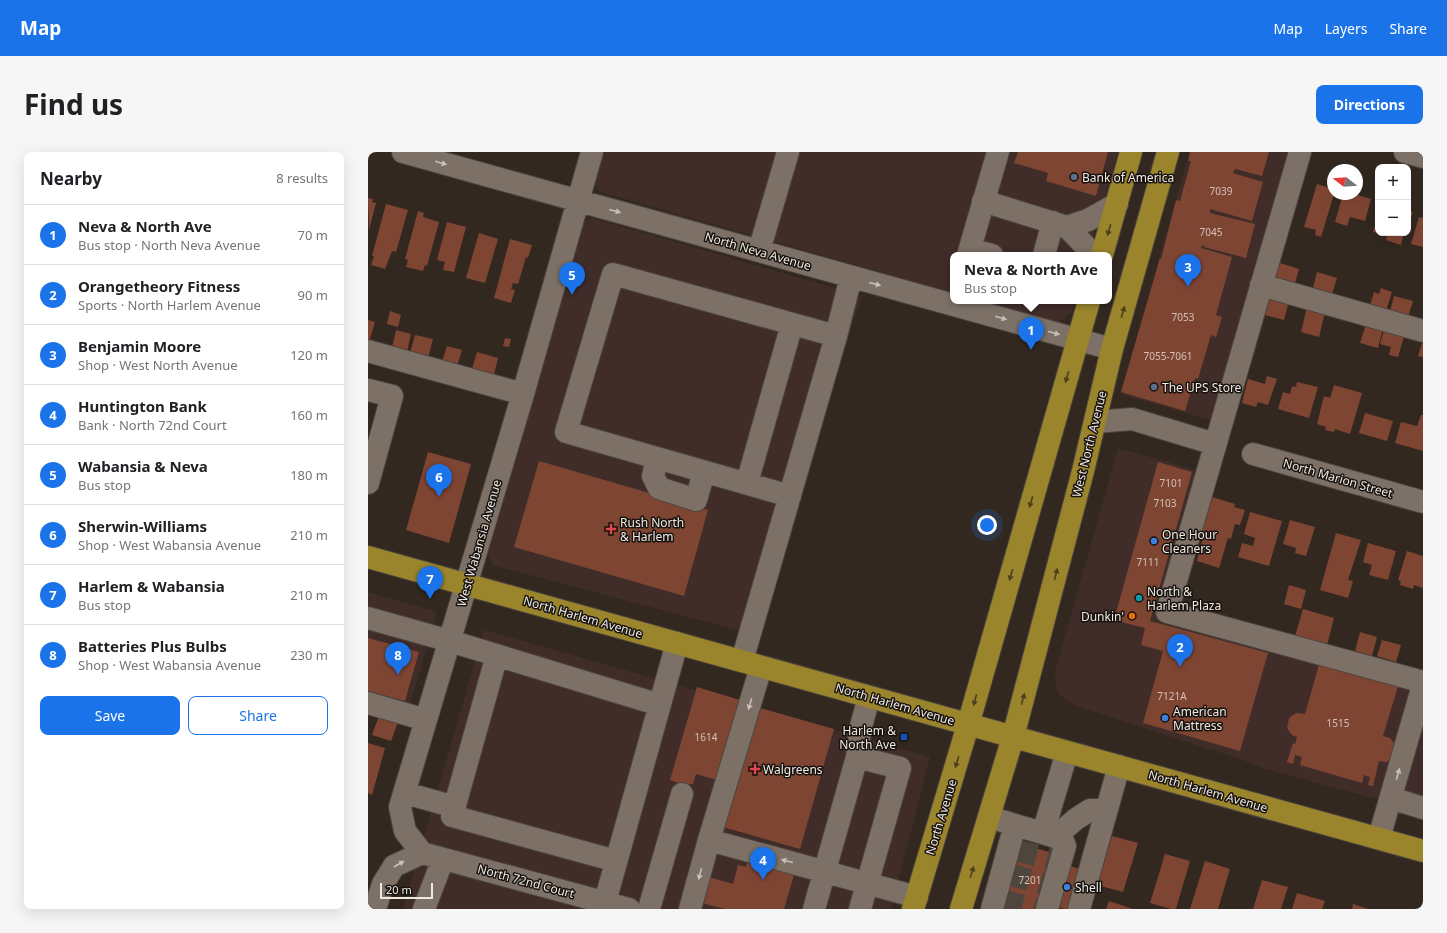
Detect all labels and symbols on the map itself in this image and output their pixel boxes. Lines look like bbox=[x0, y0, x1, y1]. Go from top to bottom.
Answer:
one-way arrow bbox=[435, 160, 447, 166]
north arrow bbox=[1327, 164, 1363, 200]
place label: Bank of America bbox=[1082, 169, 1174, 186]
marker: Bank of America bbox=[1069, 172, 1079, 182]
house number: 7039 bbox=[1210, 184, 1233, 198]
one-way arrow bbox=[609, 208, 621, 214]
one-way arrow bbox=[1106, 224, 1112, 236]
house number: 7045 bbox=[1200, 225, 1223, 239]
street label: North Neva Avenue bbox=[703, 228, 813, 274]
pin: 3 bbox=[1175, 254, 1201, 287]
pin: 5 bbox=[559, 262, 585, 295]
one-way arrow bbox=[869, 281, 881, 287]
one-way arrow bbox=[1120, 305, 1126, 318]
house number: 7053 bbox=[1172, 310, 1195, 324]
one-way arrow bbox=[995, 315, 1007, 321]
pin: 1 bbox=[1018, 317, 1044, 350]
one-way arrow bbox=[1049, 330, 1061, 336]
house number: 7055-7061 bbox=[1144, 349, 1192, 363]
one-way arrow bbox=[1064, 371, 1070, 383]
place label: The UPS Store bbox=[1162, 379, 1242, 396]
marker: The UPS Store bbox=[1149, 382, 1159, 392]
street label: West North Avenue bbox=[1068, 389, 1111, 499]
street label: North Marion Street bbox=[1281, 454, 1395, 502]
pin: 6 bbox=[426, 464, 452, 497]
house number: 7101 bbox=[1160, 476, 1182, 490]
street label: West Wabansia Avenue bbox=[453, 478, 505, 608]
one-way arrow bbox=[1028, 496, 1034, 508]
house number: 7103 bbox=[1154, 496, 1177, 510]
place label: Rush North & Harlem bbox=[620, 514, 684, 545]
your location bbox=[977, 515, 997, 535]
marker: Rush North & Harlem bbox=[605, 523, 617, 535]
place label: One Hour Cleaners bbox=[1162, 526, 1217, 557]
marker: One Hour Cleaners bbox=[1149, 536, 1159, 546]
house number: 7111 bbox=[1137, 555, 1159, 569]
pin: 7 bbox=[417, 566, 443, 599]
one-way arrow bbox=[1053, 568, 1059, 580]
one-way arrow bbox=[1008, 569, 1014, 581]
place label: North & Harlem Plaza bbox=[1147, 583, 1221, 614]
street label: North Harlem Avenue bbox=[521, 592, 645, 642]
marker: North & Harlem Plaza bbox=[1134, 593, 1144, 603]
place label: Dunkin' bbox=[1081, 608, 1124, 625]
marker: Dunkin' bbox=[1127, 611, 1137, 621]
pin: 2 bbox=[1167, 634, 1193, 667]
pin: 8 bbox=[385, 642, 411, 675]
street label: North Harlem Avenue bbox=[833, 679, 957, 729]
house number: 7121A bbox=[1157, 689, 1187, 703]
one-way arrow bbox=[1020, 693, 1026, 705]
one-way arrow bbox=[972, 694, 978, 706]
one-way arrow bbox=[747, 698, 753, 710]
place label: American Mattress bbox=[1173, 703, 1227, 734]
marker: American Mattress bbox=[1160, 713, 1170, 723]
house number: 1515 bbox=[1327, 716, 1350, 730]
place label: Harlem & North Ave bbox=[839, 722, 896, 753]
house number: 1614 bbox=[695, 730, 718, 744]
marker: Harlem & North Ave bbox=[899, 732, 909, 742]
one-way arrow bbox=[954, 756, 960, 768]
place label: Walgreens bbox=[763, 761, 823, 778]
marker: Walgreens bbox=[750, 764, 760, 774]
street label: North Harlem Avenue bbox=[1146, 766, 1270, 816]
one-way arrow bbox=[1395, 768, 1401, 780]
street label: North Avenue bbox=[921, 777, 961, 857]
pin: 4 bbox=[750, 847, 776, 880]
one-way arrow bbox=[781, 858, 793, 864]
street label: North 72nd Court bbox=[476, 860, 577, 902]
one-way arrow bbox=[393, 861, 405, 868]
one-way arrow bbox=[969, 865, 975, 877]
one-way arrow bbox=[696, 868, 702, 881]
house number: 7201 bbox=[1019, 873, 1041, 887]
place label: Shell bbox=[1075, 879, 1102, 896]
scale bar bbox=[380, 881, 433, 900]
marker: Shell bbox=[1062, 882, 1072, 892]

